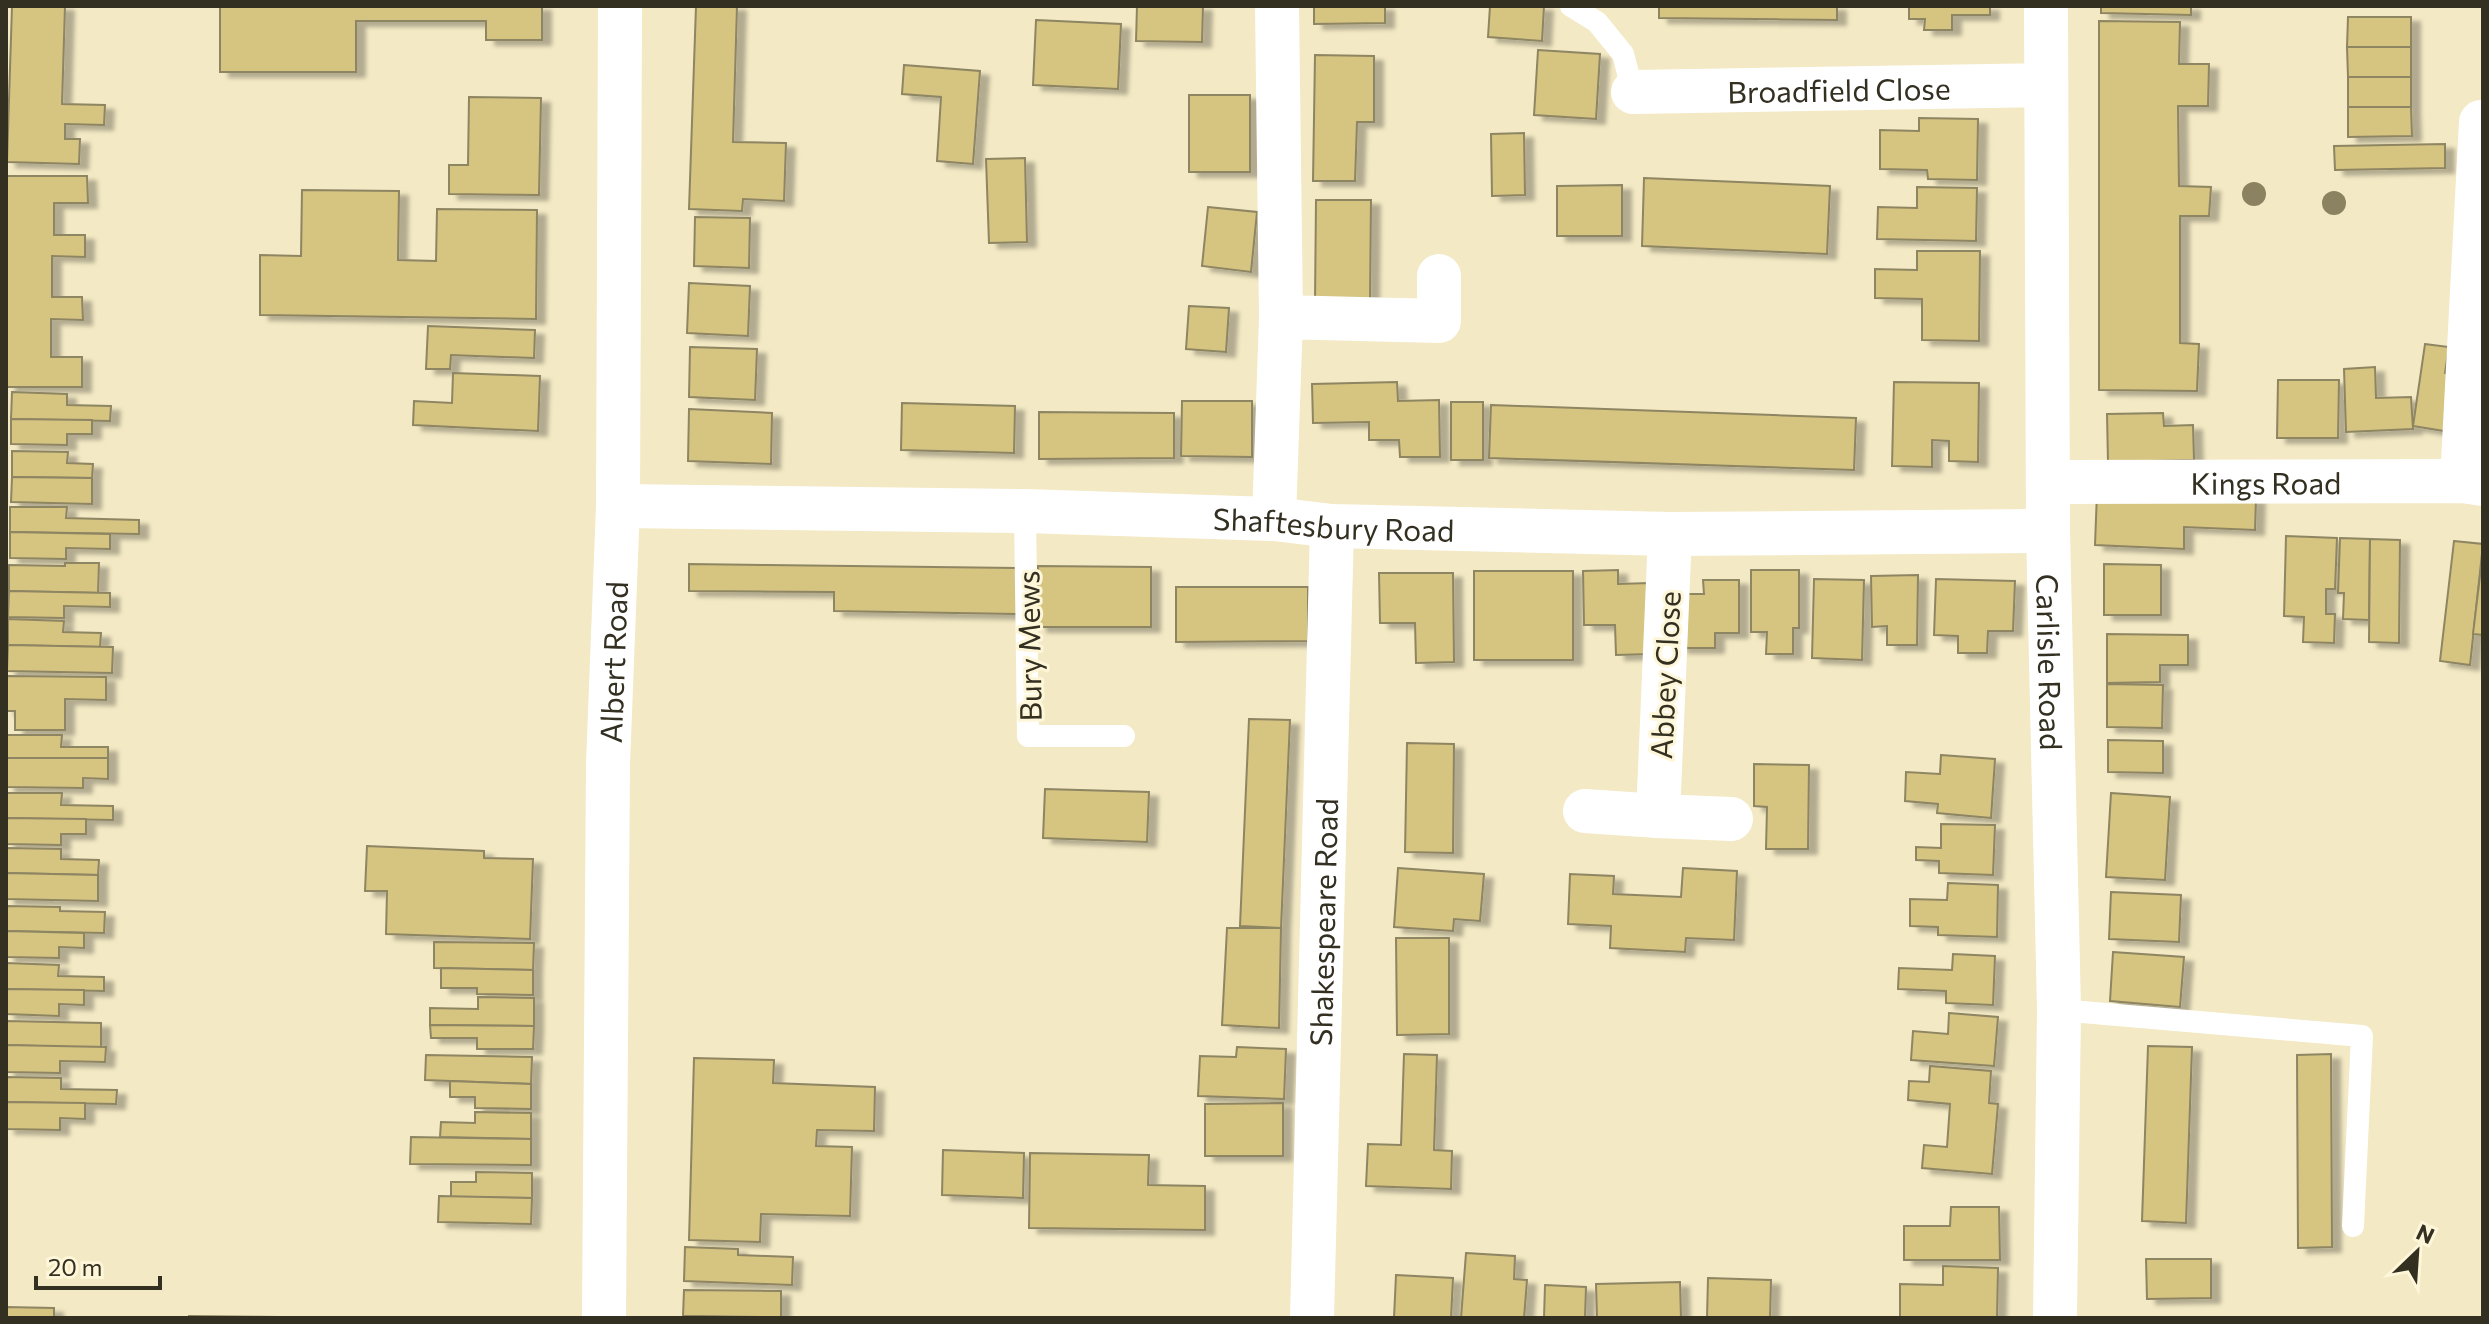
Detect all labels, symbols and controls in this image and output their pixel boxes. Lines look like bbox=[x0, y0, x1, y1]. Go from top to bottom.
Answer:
street label: Broadfield Close bbox=[1727, 68, 1951, 109]
street label: Kings Road bbox=[2191, 463, 2341, 500]
street label: Shaftesbury Road bbox=[1212, 499, 1455, 547]
street label: Bury Mews bbox=[1008, 570, 1048, 722]
street label: Carlisle Road bbox=[2030, 573, 2072, 751]
street label: Albert Road bbox=[590, 580, 634, 744]
street label: Abbey Close bbox=[1641, 590, 1687, 760]
street label: Shakespeare Road bbox=[1300, 798, 1344, 1047]
north arrow bbox=[2377, 1212, 2457, 1292]
text: N bbox=[2412, 1218, 2439, 1249]
scale bar bbox=[36, 1240, 160, 1290]
text: 20 m bbox=[48, 1252, 102, 1281]

